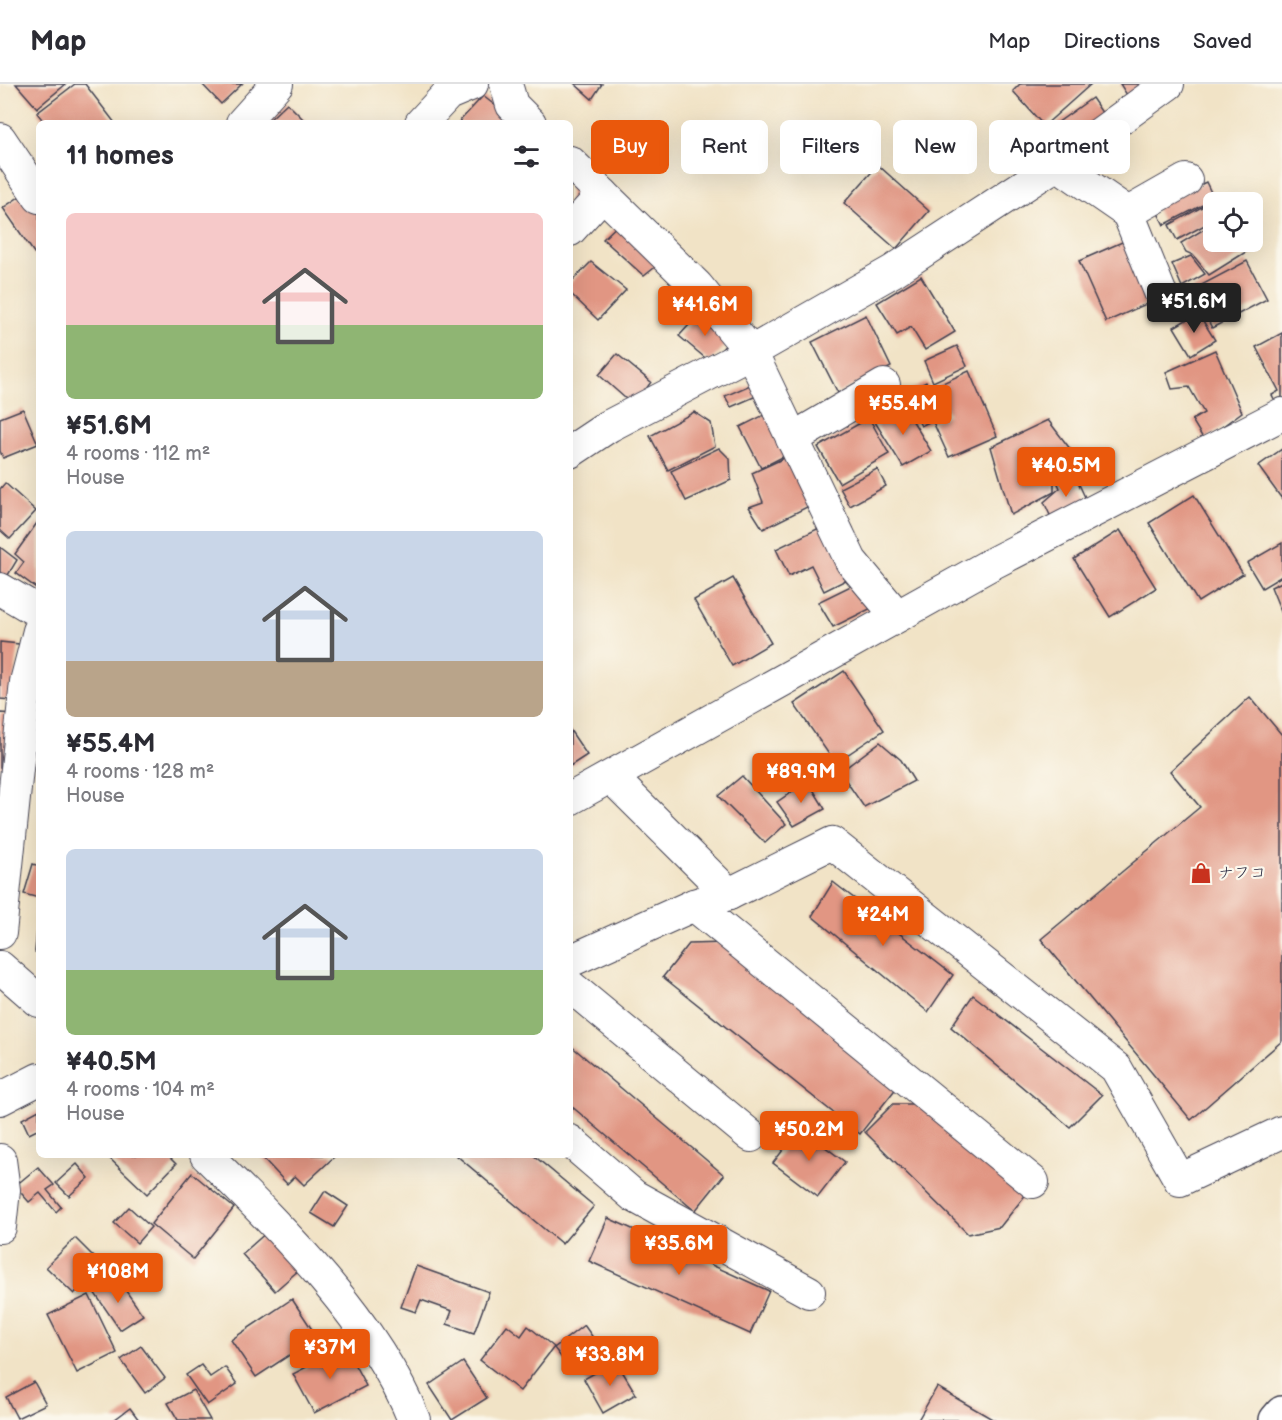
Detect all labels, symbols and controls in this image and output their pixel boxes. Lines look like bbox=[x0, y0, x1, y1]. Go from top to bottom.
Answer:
text: Map bbox=[30, 25, 86, 58]
text: Map bbox=[988, 29, 1031, 54]
text: Directions bbox=[1064, 29, 1160, 54]
text: Saved bbox=[1193, 29, 1252, 54]
chip: Buy bbox=[591, 120, 669, 174]
chip: Rent bbox=[681, 120, 768, 174]
chip: Filters bbox=[780, 120, 881, 174]
chip: New bbox=[893, 120, 977, 174]
chip: Apartment bbox=[989, 120, 1130, 174]
icon: filters bbox=[510, 140, 543, 173]
text: 11 homes bbox=[66, 141, 174, 172]
map controls bbox=[1203, 192, 1263, 252]
button: locate bbox=[1203, 192, 1263, 252]
icon: home bbox=[251, 252, 359, 360]
pin: ¥51.6M bbox=[1145, 283, 1243, 334]
pin: ¥41.6M bbox=[656, 286, 754, 337]
text: ¥51.6M bbox=[1161, 290, 1227, 314]
text: ¥41.6M bbox=[672, 293, 738, 317]
pin: ¥55.4M bbox=[854, 385, 952, 436]
text: ¥55.4M bbox=[869, 392, 937, 416]
text: ¥51.6M bbox=[66, 411, 152, 442]
text: 4 rooms · 112 m² bbox=[66, 442, 210, 466]
pin: ¥40.5M bbox=[1017, 447, 1115, 498]
text: ¥40.5M bbox=[1031, 454, 1101, 478]
text: House bbox=[66, 466, 125, 490]
icon: home bbox=[251, 570, 359, 678]
text: ¥55.4M bbox=[66, 729, 155, 760]
pin: ¥89.9M bbox=[752, 753, 850, 804]
text: 4 rooms · 128 m² bbox=[66, 760, 214, 784]
text: ¥89.9M bbox=[766, 760, 836, 784]
text: House bbox=[66, 784, 125, 808]
shop icon: ナフコ bbox=[1189, 861, 1213, 885]
place label: ナフコ bbox=[1218, 864, 1266, 883]
icon: home bbox=[251, 888, 359, 996]
pin: ¥24M bbox=[847, 896, 919, 947]
text: ¥24M bbox=[857, 903, 909, 927]
text: ¥40.5M bbox=[66, 1047, 157, 1078]
text: 4 rooms · 104 m² bbox=[66, 1078, 215, 1102]
text: House bbox=[66, 1102, 125, 1126]
pin: ¥50.2M bbox=[760, 1111, 858, 1162]
text: ¥50.2M bbox=[774, 1118, 844, 1142]
pin: ¥35.6M bbox=[630, 1225, 728, 1276]
text: ¥35.6M bbox=[644, 1232, 714, 1256]
pin: ¥108M bbox=[76, 1253, 160, 1304]
text: ¥108M bbox=[87, 1260, 149, 1284]
pin: ¥37M bbox=[294, 1329, 366, 1380]
text: ¥37M bbox=[304, 1336, 356, 1360]
pin: ¥33.8M bbox=[561, 1336, 659, 1387]
text: ¥33.8M bbox=[575, 1343, 645, 1367]

